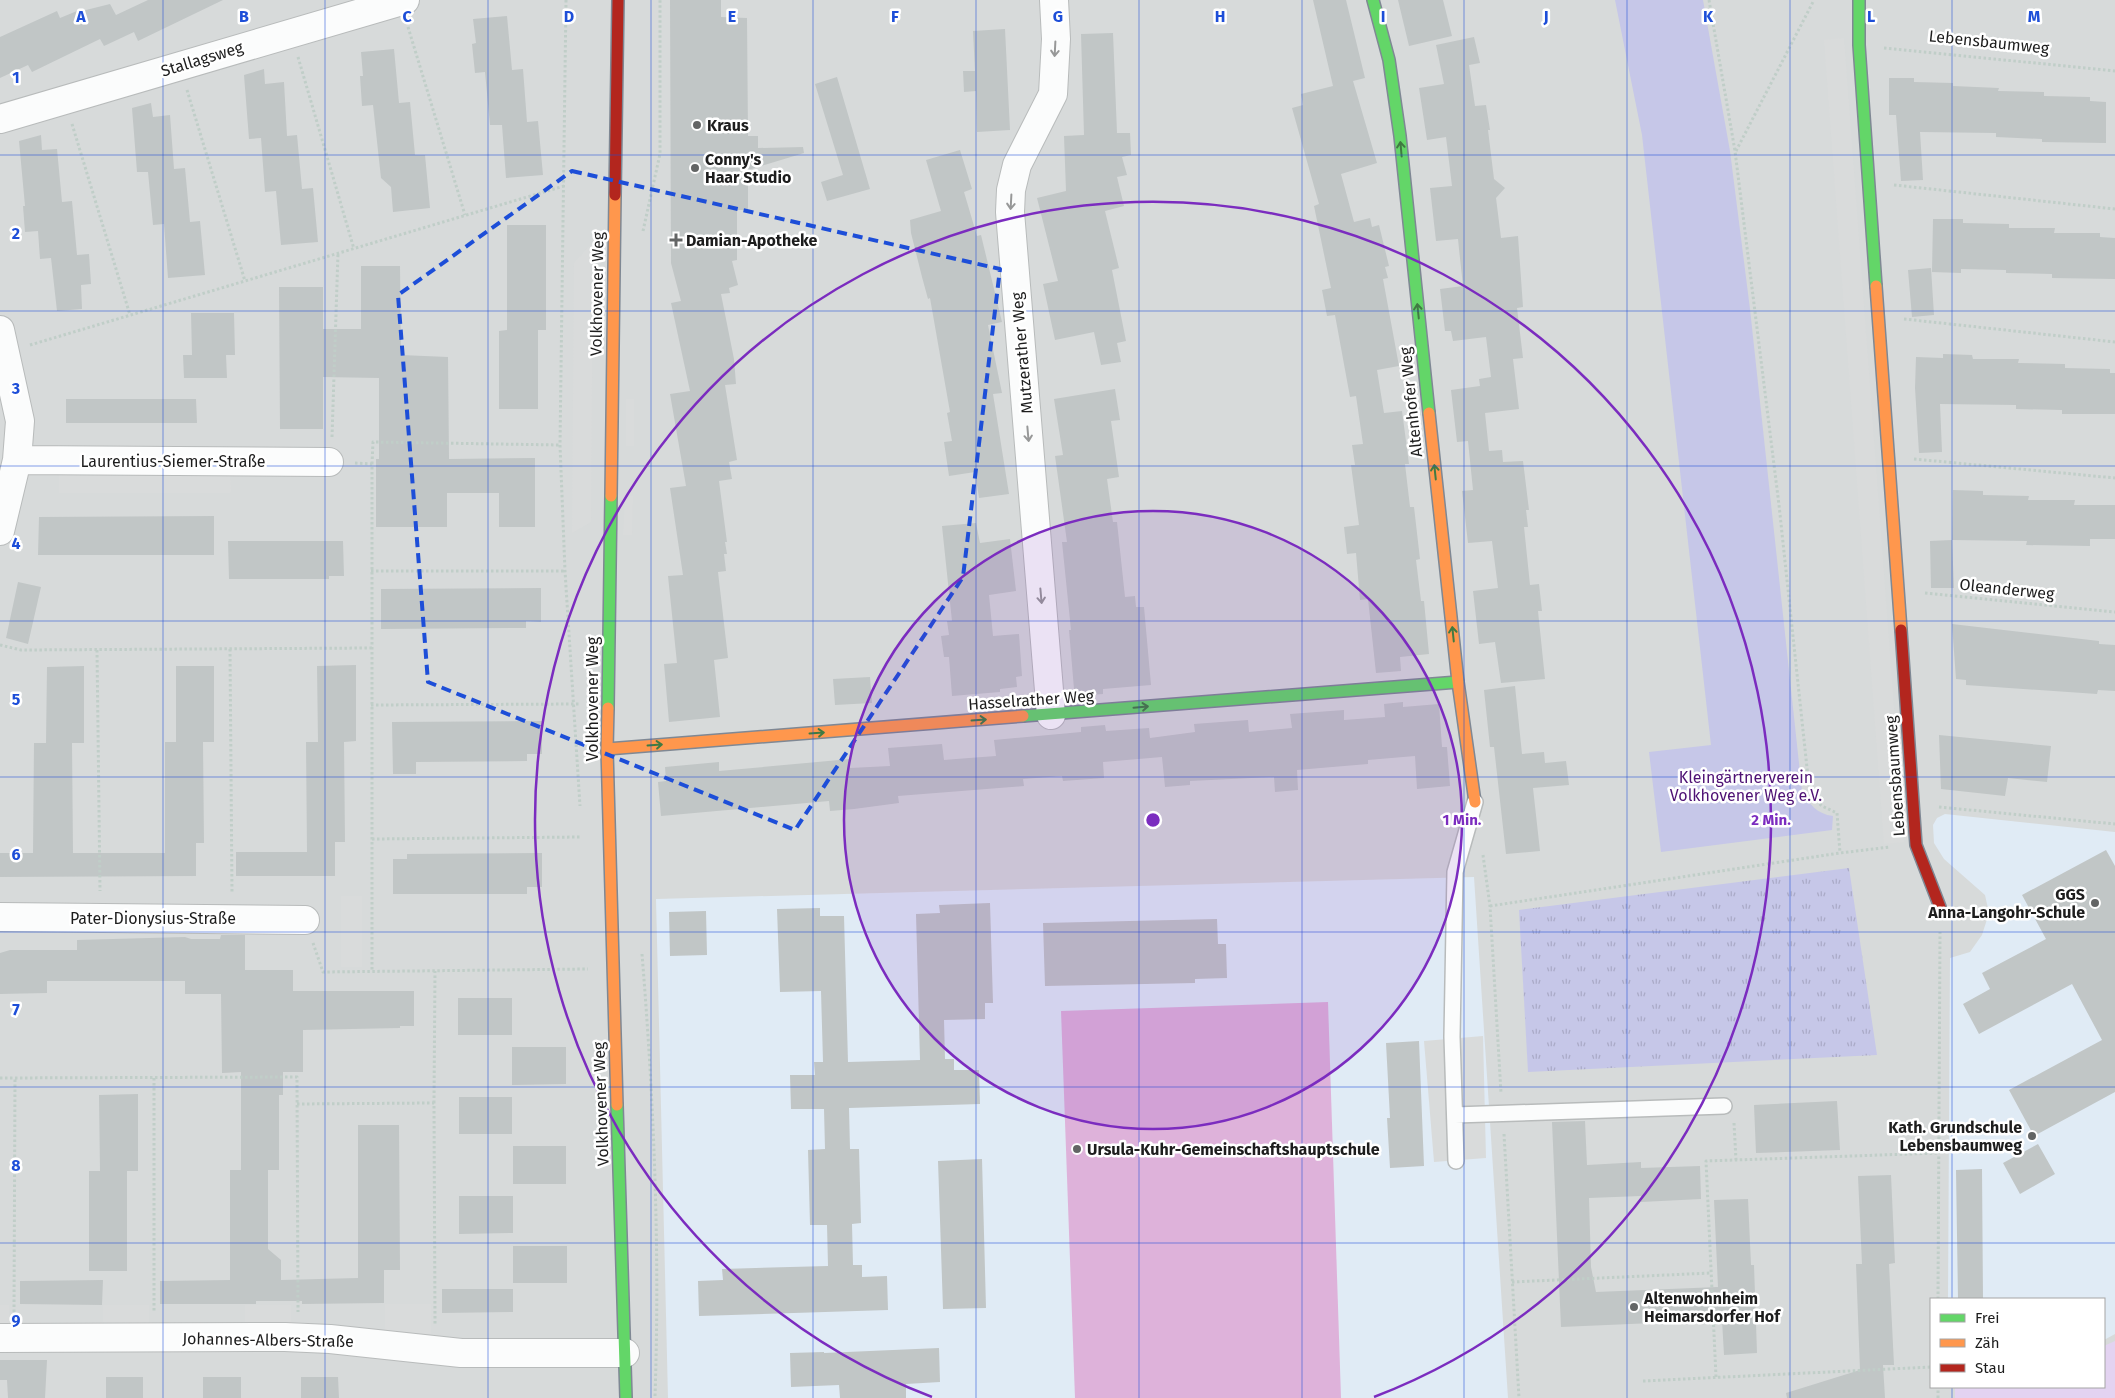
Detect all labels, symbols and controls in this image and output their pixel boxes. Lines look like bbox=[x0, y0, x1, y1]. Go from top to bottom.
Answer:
text: A bbox=[75, 7, 86, 26]
text: B bbox=[239, 7, 249, 26]
text: C bbox=[402, 7, 412, 26]
text: D bbox=[564, 7, 574, 26]
text: E bbox=[728, 7, 736, 26]
text: F bbox=[891, 7, 899, 26]
text: G bbox=[1053, 7, 1063, 26]
text: H bbox=[1215, 7, 1225, 26]
text: I bbox=[1381, 7, 1385, 26]
text: J bbox=[1542, 7, 1549, 26]
text: K bbox=[1703, 7, 1714, 26]
text: L bbox=[1867, 7, 1875, 26]
text: M bbox=[2028, 7, 2041, 26]
street label: Lebensbaumweg bbox=[1928, 26, 2051, 58]
street label: Stallagsweg bbox=[159, 37, 246, 80]
one-way arrow bbox=[1051, 40, 1060, 56]
text: 1 bbox=[12, 68, 20, 87]
place label: Kraus bbox=[707, 116, 749, 135]
marker: Kraus bbox=[691, 119, 703, 131]
one-way arrow bbox=[1396, 141, 1406, 157]
place label: Conny's Haar Studio bbox=[705, 150, 791, 187]
marker: Conny's Haar Studio bbox=[689, 162, 701, 174]
one-way arrow bbox=[1006, 194, 1015, 210]
text: 2 bbox=[12, 224, 20, 243]
street label: Volkhovener Weg bbox=[586, 231, 608, 356]
place label: Damian-Apotheke bbox=[686, 231, 818, 250]
marker: Damian-Apotheke bbox=[670, 234, 682, 246]
street label: Mutzerather Weg bbox=[1007, 291, 1037, 415]
one-way arrow bbox=[1413, 303, 1423, 319]
street label: Altenhofer Weg bbox=[1396, 345, 1426, 458]
text: 3 bbox=[11, 379, 20, 398]
one-way arrow bbox=[1024, 425, 1033, 441]
street label: Laurentius-Siemer-Straße bbox=[80, 452, 266, 471]
one-way arrow bbox=[1430, 465, 1440, 481]
text: 4 bbox=[11, 534, 21, 553]
street label: Oleanderweg bbox=[1959, 575, 2056, 603]
one-way arrow bbox=[1037, 587, 1046, 603]
one-way arrow bbox=[1448, 626, 1458, 642]
street label: Volkhovener Weg bbox=[583, 636, 602, 761]
street label: Hasselrather Weg bbox=[967, 686, 1095, 714]
text: 5 bbox=[12, 690, 21, 709]
one-way arrow bbox=[1133, 703, 1149, 712]
street label: Lebensbaumweg bbox=[1881, 714, 1909, 837]
one-way arrow bbox=[971, 715, 987, 725]
one-way arrow bbox=[809, 728, 825, 737]
one-way arrow bbox=[647, 741, 663, 750]
park label: Kleingärtnerverein Volkhovener Weg e.V. bbox=[1670, 768, 1822, 805]
centre of rings bbox=[1144, 811, 1162, 829]
text: 1 Min. bbox=[1443, 811, 1482, 829]
text: 2 Min. bbox=[1751, 811, 1791, 829]
text: 6 bbox=[11, 845, 21, 864]
place label: GGS Anna-Langohr-Schule bbox=[1927, 885, 2085, 922]
marker: GGS Anna-Langohr-Schule bbox=[2089, 897, 2101, 909]
street label: Pater-Dionysius-Straße bbox=[70, 909, 236, 928]
text: 7 bbox=[12, 1000, 20, 1019]
street label: Volkhovener Weg bbox=[589, 1041, 613, 1167]
place label: Kath. Grundschule Lebensbaumweg bbox=[1888, 1118, 2022, 1155]
marker: Kath. Grundschule Lebensbaumweg bbox=[2026, 1130, 2038, 1142]
place label: Ursula-Kuhr-Gemeinschaftshauptschule bbox=[1087, 1140, 1380, 1159]
marker: Ursula-Kuhr-Gemeinschaftshauptschule bbox=[1071, 1143, 1083, 1155]
text: 8 bbox=[11, 1156, 21, 1175]
place label: Altenwohnheim Heimarsdorfer Hof bbox=[1643, 1289, 1781, 1326]
legend bbox=[1930, 1298, 2105, 1388]
marker: Altenwohnheim Heimarsdorfer Hof bbox=[1628, 1301, 1640, 1313]
text: Frei bbox=[1975, 1309, 2000, 1327]
text: 9 bbox=[12, 1311, 21, 1330]
street label: Johannes-Albers-Straße bbox=[182, 1329, 354, 1351]
text: Zäh bbox=[1975, 1334, 2000, 1352]
text: Stau bbox=[1975, 1359, 2005, 1377]

